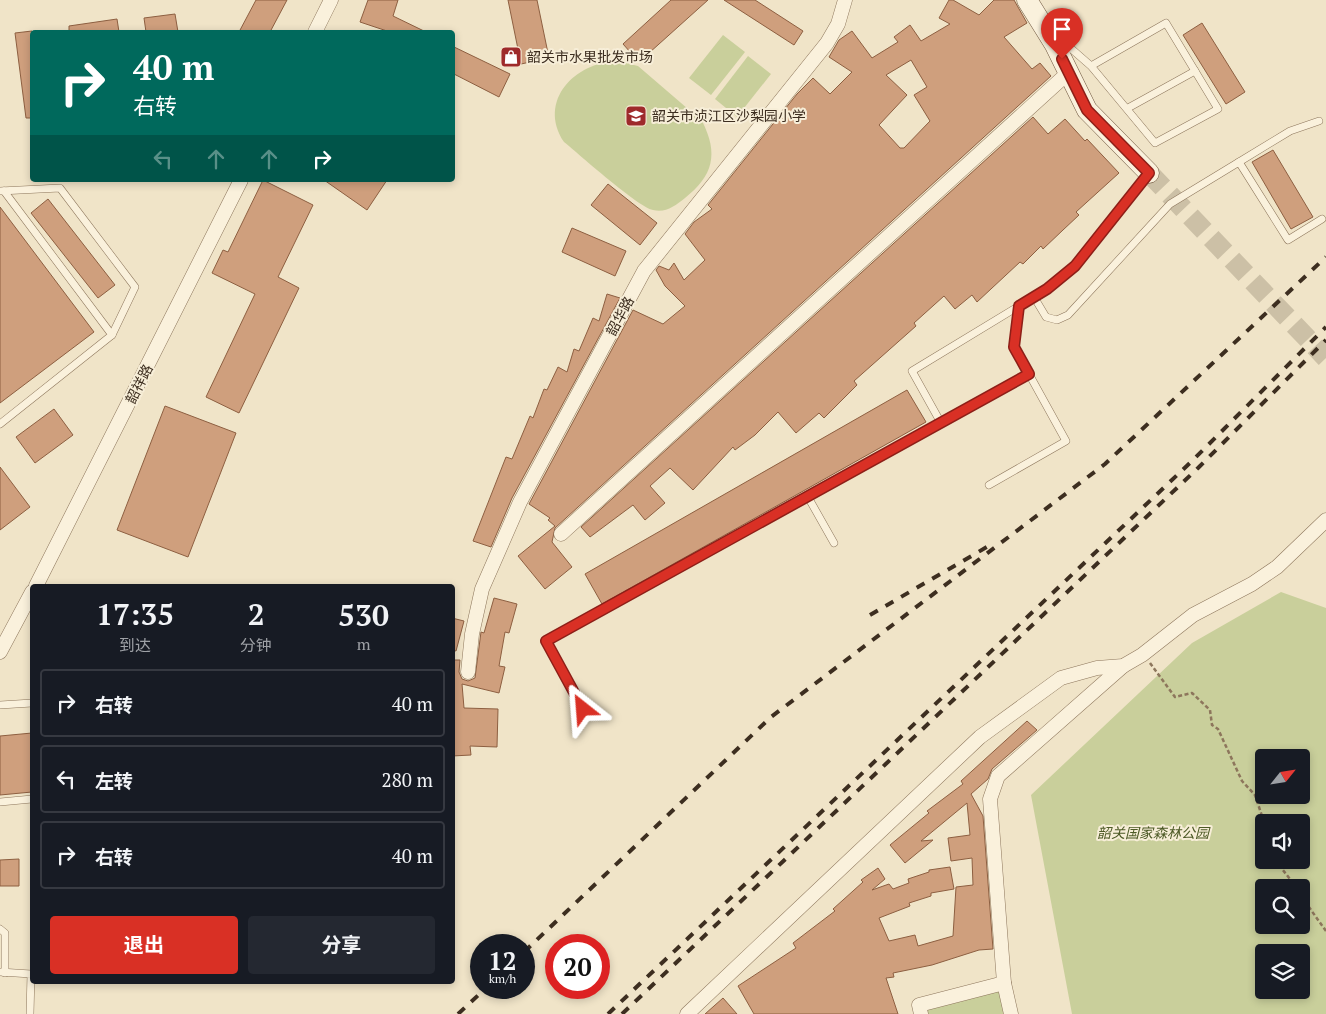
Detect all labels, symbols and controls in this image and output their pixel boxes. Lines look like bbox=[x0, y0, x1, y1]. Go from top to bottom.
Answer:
pin bbox=[1041, 8, 1083, 59]
icon: arrive bbox=[1048, 15, 1076, 43]
text: 40 m bbox=[133, 44, 214, 90]
shop icon: 韶关市水果批发市场 bbox=[499, 45, 523, 69]
place label: 韶关市水果批发市场 bbox=[527, 47, 653, 66]
icon: right bbox=[50, 50, 115, 115]
text: 右转 bbox=[133, 91, 177, 120]
school or university icon: 韶关市浈江区沙梨园小学 bbox=[624, 104, 648, 128]
place label: 韶关市浈江区沙梨园小学 bbox=[652, 106, 806, 125]
icon: left bbox=[149, 145, 177, 173]
icon: ahead bbox=[202, 145, 230, 173]
icon: ahead bbox=[255, 145, 283, 173]
icon: right bbox=[308, 145, 336, 173]
street label: 韶华路 bbox=[601, 293, 638, 339]
street label: 韶祥路 bbox=[121, 361, 157, 407]
text: 17:35 bbox=[96, 594, 174, 634]
text: 2 bbox=[248, 594, 265, 634]
text: 530 bbox=[338, 595, 389, 635]
text: m bbox=[357, 633, 370, 655]
text: 到达 bbox=[119, 634, 151, 656]
text: 分钟 bbox=[240, 634, 272, 656]
position arrow bbox=[556, 682, 608, 734]
icon: right bbox=[52, 689, 80, 717]
text: 40 m bbox=[392, 691, 433, 716]
text: 右转 bbox=[95, 692, 133, 717]
north arrow bbox=[1255, 749, 1310, 804]
map controls bbox=[1255, 749, 1310, 999]
icon: left bbox=[52, 765, 80, 793]
text: 280 m bbox=[382, 767, 433, 792]
text: 左转 bbox=[95, 768, 133, 793]
button: sound bbox=[1255, 814, 1310, 869]
park label: 韶关国家森林公园 bbox=[1097, 823, 1211, 842]
icon: right bbox=[52, 841, 80, 869]
text: 40 m bbox=[392, 843, 433, 868]
text: 右转 bbox=[95, 844, 133, 869]
button: search bbox=[1255, 879, 1310, 934]
button: 退出 bbox=[50, 916, 238, 974]
button: 分享 bbox=[248, 916, 435, 974]
speed limit sign: 20 bbox=[545, 934, 610, 999]
text: 12 bbox=[488, 944, 517, 977]
button: layers bbox=[1255, 944, 1310, 999]
text: km/h bbox=[489, 971, 516, 986]

